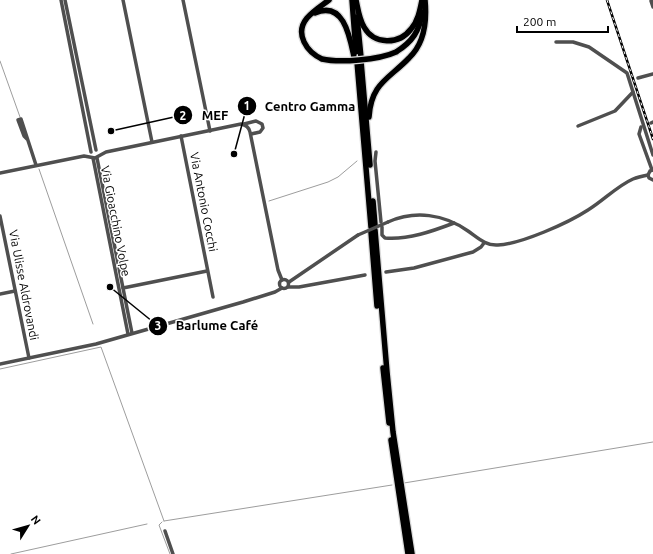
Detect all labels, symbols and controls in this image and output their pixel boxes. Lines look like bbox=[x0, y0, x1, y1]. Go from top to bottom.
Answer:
scale bar bbox=[517, 8, 608, 34]
text: 200 m bbox=[523, 15, 556, 28]
callout: Centro Gamma bbox=[237, 93, 363, 118]
text: 1 bbox=[244, 99, 250, 112]
text: Centro Gamma bbox=[265, 99, 355, 113]
callout: MEF bbox=[173, 103, 236, 128]
text: MEF bbox=[202, 108, 228, 122]
text: 2 bbox=[180, 109, 187, 122]
street label: Via Antonio Cocchi bbox=[188, 151, 220, 253]
street label: Via Gioacchino Volpe bbox=[99, 165, 133, 277]
street label: Via Ulisse Aldrovandi bbox=[7, 229, 41, 341]
callout: Barlume Café bbox=[148, 313, 266, 338]
text: Barlume Café bbox=[176, 318, 258, 332]
text: 3 bbox=[155, 319, 161, 332]
north arrow bbox=[8, 506, 48, 546]
text: N bbox=[29, 513, 43, 527]

